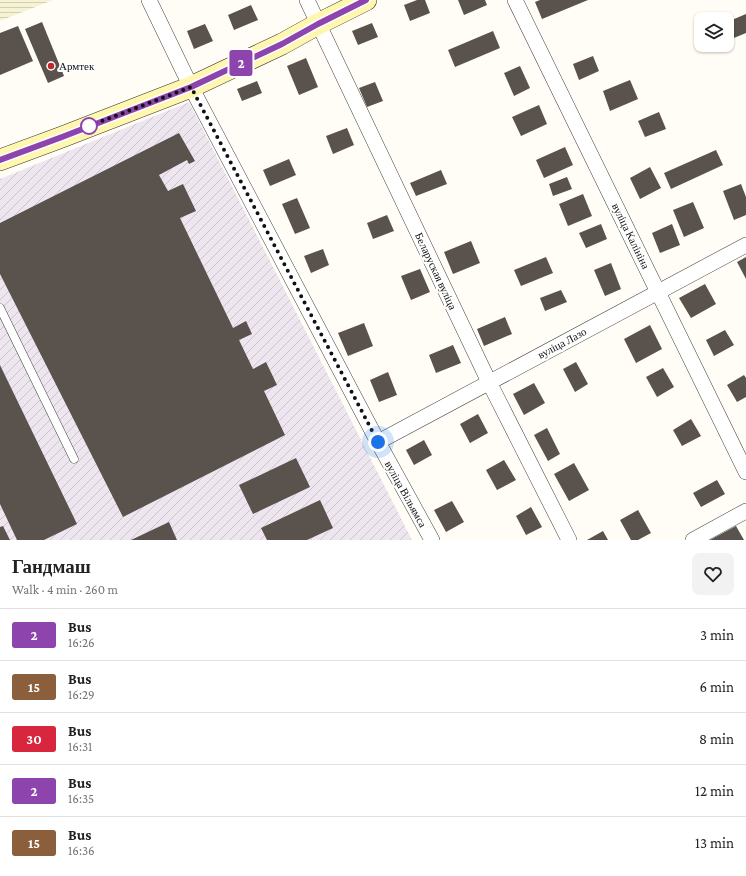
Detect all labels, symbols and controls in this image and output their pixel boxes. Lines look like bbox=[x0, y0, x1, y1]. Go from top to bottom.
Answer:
map controls bbox=[694, 12, 734, 52]
button: layers bbox=[694, 12, 734, 52]
line badge: 2 bbox=[228, 50, 254, 76]
text: 2 bbox=[237, 55, 245, 71]
place label: Армтек bbox=[59, 60, 95, 72]
marker: Армтек bbox=[46, 61, 56, 71]
unlabelled marker bbox=[80, 117, 98, 135]
street label: вуліца Калініна bbox=[610, 201, 652, 271]
street label: Беларуская вуліца bbox=[413, 231, 459, 312]
street label: вуліца Лазо bbox=[536, 325, 589, 361]
your location bbox=[368, 432, 388, 452]
street label: вуліца Вільямса bbox=[383, 459, 429, 529]
button: heart bbox=[692, 553, 734, 595]
text: Гандмаш bbox=[12, 556, 91, 577]
text: Walk · 4 min · 260 m bbox=[12, 582, 118, 597]
text: Bus bbox=[68, 619, 91, 635]
text: 2 bbox=[30, 627, 38, 643]
text: 3 min bbox=[700, 627, 734, 643]
text: 16:26 bbox=[68, 635, 95, 650]
text: Bus bbox=[68, 671, 91, 687]
text: 15 bbox=[28, 679, 40, 695]
text: 6 min bbox=[700, 679, 734, 695]
text: 16:29 bbox=[68, 687, 95, 702]
text: Bus bbox=[68, 723, 91, 739]
text: 30 bbox=[26, 731, 42, 747]
text: 8 min bbox=[699, 731, 734, 747]
text: 16:31 bbox=[68, 739, 92, 754]
text: Bus bbox=[68, 775, 91, 791]
text: 2 bbox=[30, 783, 38, 799]
text: 12 min bbox=[695, 783, 734, 799]
text: 16:35 bbox=[68, 791, 94, 806]
text: Bus bbox=[68, 827, 91, 843]
text: 15 bbox=[28, 835, 40, 851]
text: 13 min bbox=[695, 835, 734, 851]
text: 16:36 bbox=[68, 843, 95, 858]

